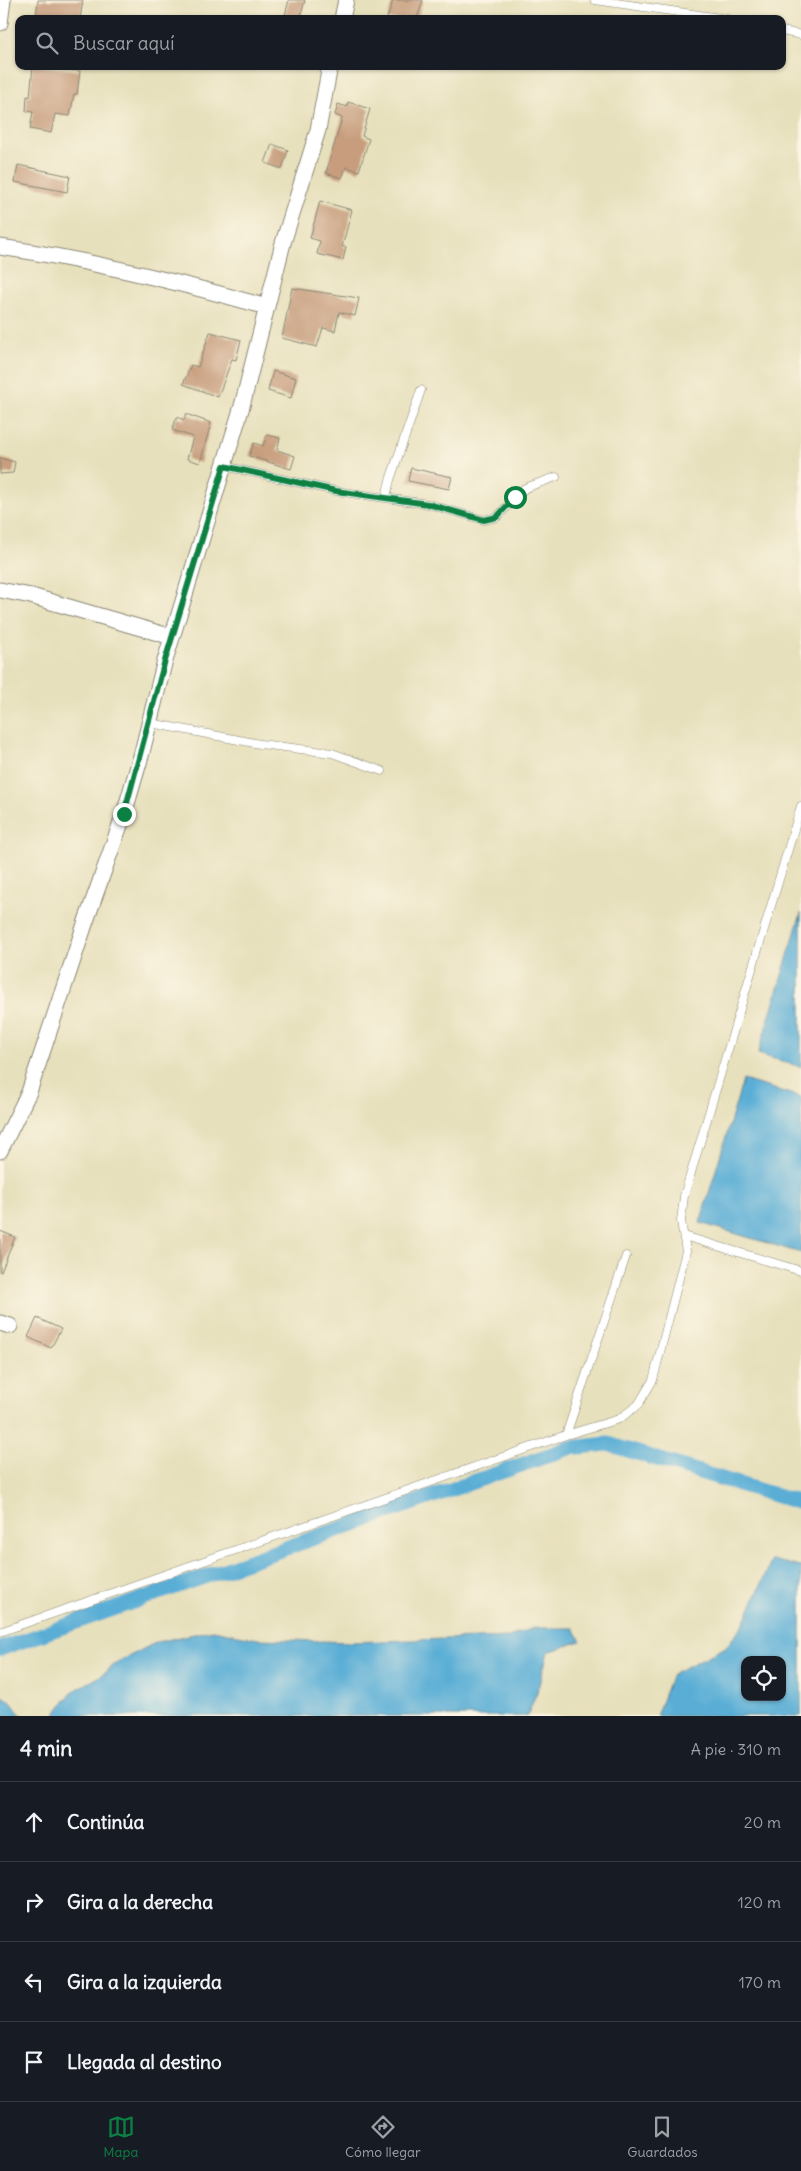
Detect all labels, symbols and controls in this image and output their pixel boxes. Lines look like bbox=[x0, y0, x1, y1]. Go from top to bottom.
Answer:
search box bbox=[15, 15, 786, 70]
icon: search bbox=[33, 29, 61, 57]
text: Buscar aquí bbox=[73, 31, 174, 55]
route start bbox=[504, 486, 527, 509]
route end bbox=[113, 803, 136, 826]
map controls bbox=[741, 1656, 786, 1701]
button: locate bbox=[741, 1656, 786, 1701]
text: 4 min bbox=[20, 1735, 72, 1762]
text: A pie · 310 m bbox=[691, 1739, 781, 1759]
icon: ahead bbox=[20, 1808, 48, 1836]
text: Continúa bbox=[67, 1810, 144, 1834]
text: 20 m bbox=[744, 1812, 781, 1832]
icon: right bbox=[20, 1888, 48, 1916]
text: Gira a la derecha bbox=[67, 1890, 213, 1914]
text: 120 m bbox=[738, 1892, 781, 1912]
icon: left bbox=[20, 1968, 48, 1996]
text: Gira a la izquierda bbox=[67, 1970, 222, 1994]
text: 170 m bbox=[738, 1972, 781, 1992]
icon: arrive bbox=[20, 2048, 48, 2076]
text: Llegada al destino bbox=[67, 2050, 222, 2074]
tab: Mapa bbox=[103, 2113, 138, 2161]
tab: Cómo llegar bbox=[345, 2113, 421, 2161]
tab: Guardados bbox=[627, 2113, 698, 2161]

